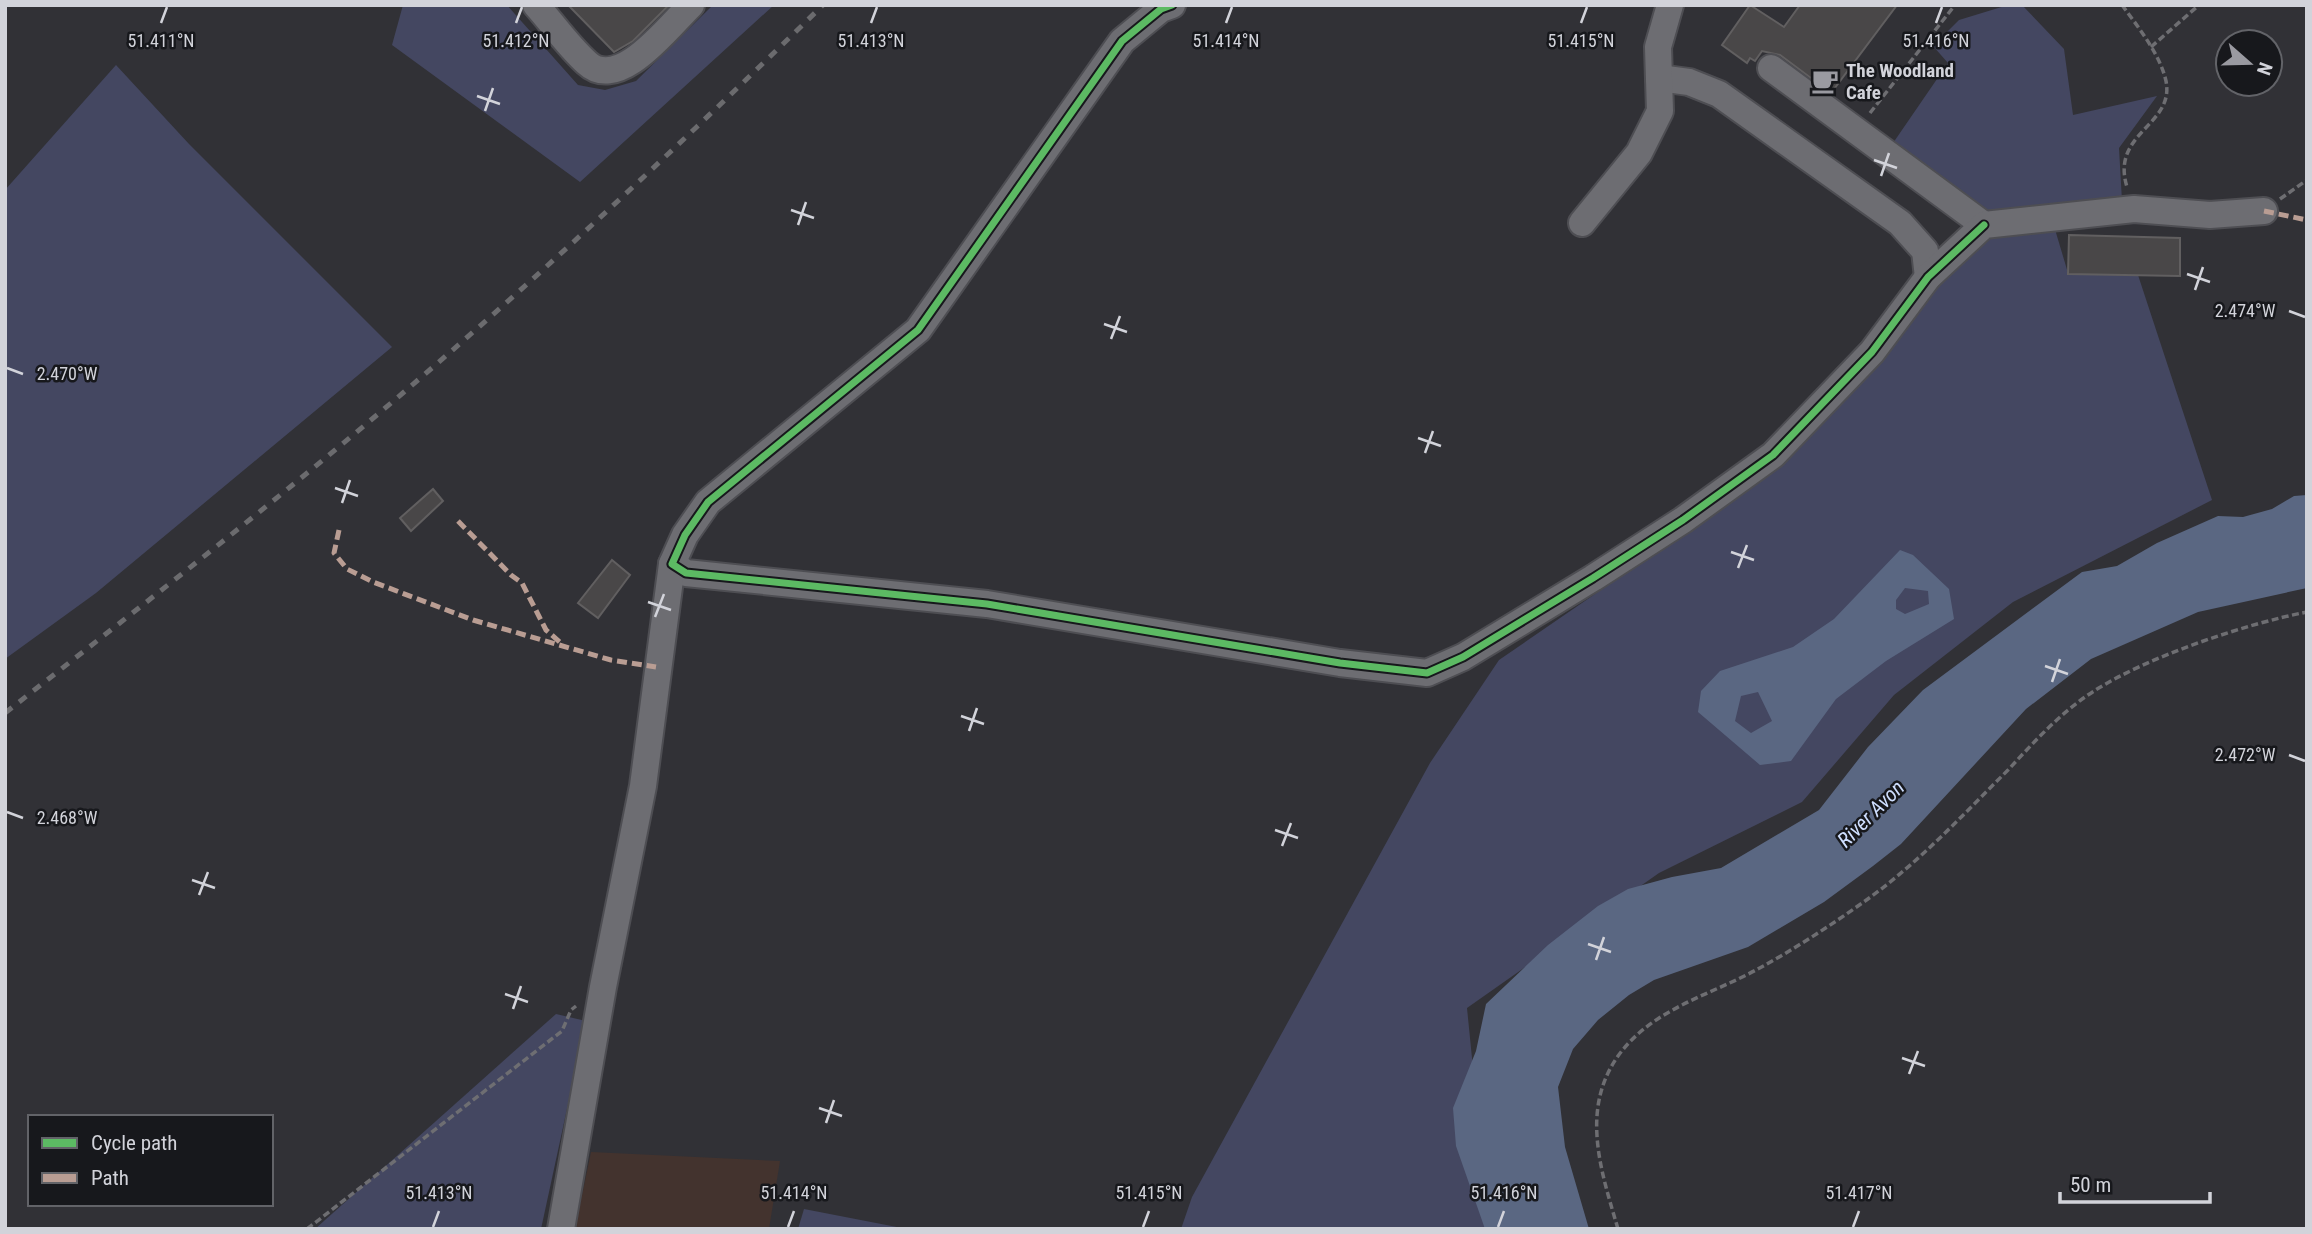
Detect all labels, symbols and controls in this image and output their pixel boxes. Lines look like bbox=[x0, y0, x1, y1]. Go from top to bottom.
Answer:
north arrow bbox=[2214, 28, 2284, 98]
text: 51.411°N bbox=[127, 30, 195, 51]
text: 51.412°N bbox=[482, 30, 550, 51]
text: 51.413°N bbox=[837, 30, 905, 51]
text: 51.414°N bbox=[1192, 30, 1260, 51]
text: 51.415°N bbox=[1547, 30, 1615, 51]
text: 51.416°N bbox=[1902, 30, 1970, 51]
place label: The Woodland Cafe bbox=[1846, 59, 1954, 104]
text: N bbox=[2252, 59, 2277, 78]
cafe icon: The Woodland Cafe bbox=[1810, 66, 1840, 96]
text: 2.474°W bbox=[2215, 300, 2276, 321]
text: 2.470°W bbox=[37, 363, 98, 384]
text: 2.472°W bbox=[2215, 744, 2276, 765]
water label: River Avon bbox=[1833, 776, 1909, 852]
text: 2.468°W bbox=[37, 807, 98, 828]
legend bbox=[28, 1115, 273, 1206]
text: Cycle path bbox=[91, 1131, 177, 1155]
scale bar bbox=[2060, 1160, 2210, 1204]
text: Path bbox=[91, 1166, 129, 1190]
text: 50 m bbox=[2070, 1173, 2111, 1197]
text: 51.413°N bbox=[405, 1182, 473, 1203]
text: 51.414°N bbox=[760, 1182, 828, 1203]
text: 51.415°N bbox=[1115, 1182, 1183, 1203]
text: 51.416°N bbox=[1470, 1182, 1538, 1203]
text: 51.417°N bbox=[1825, 1182, 1893, 1203]

